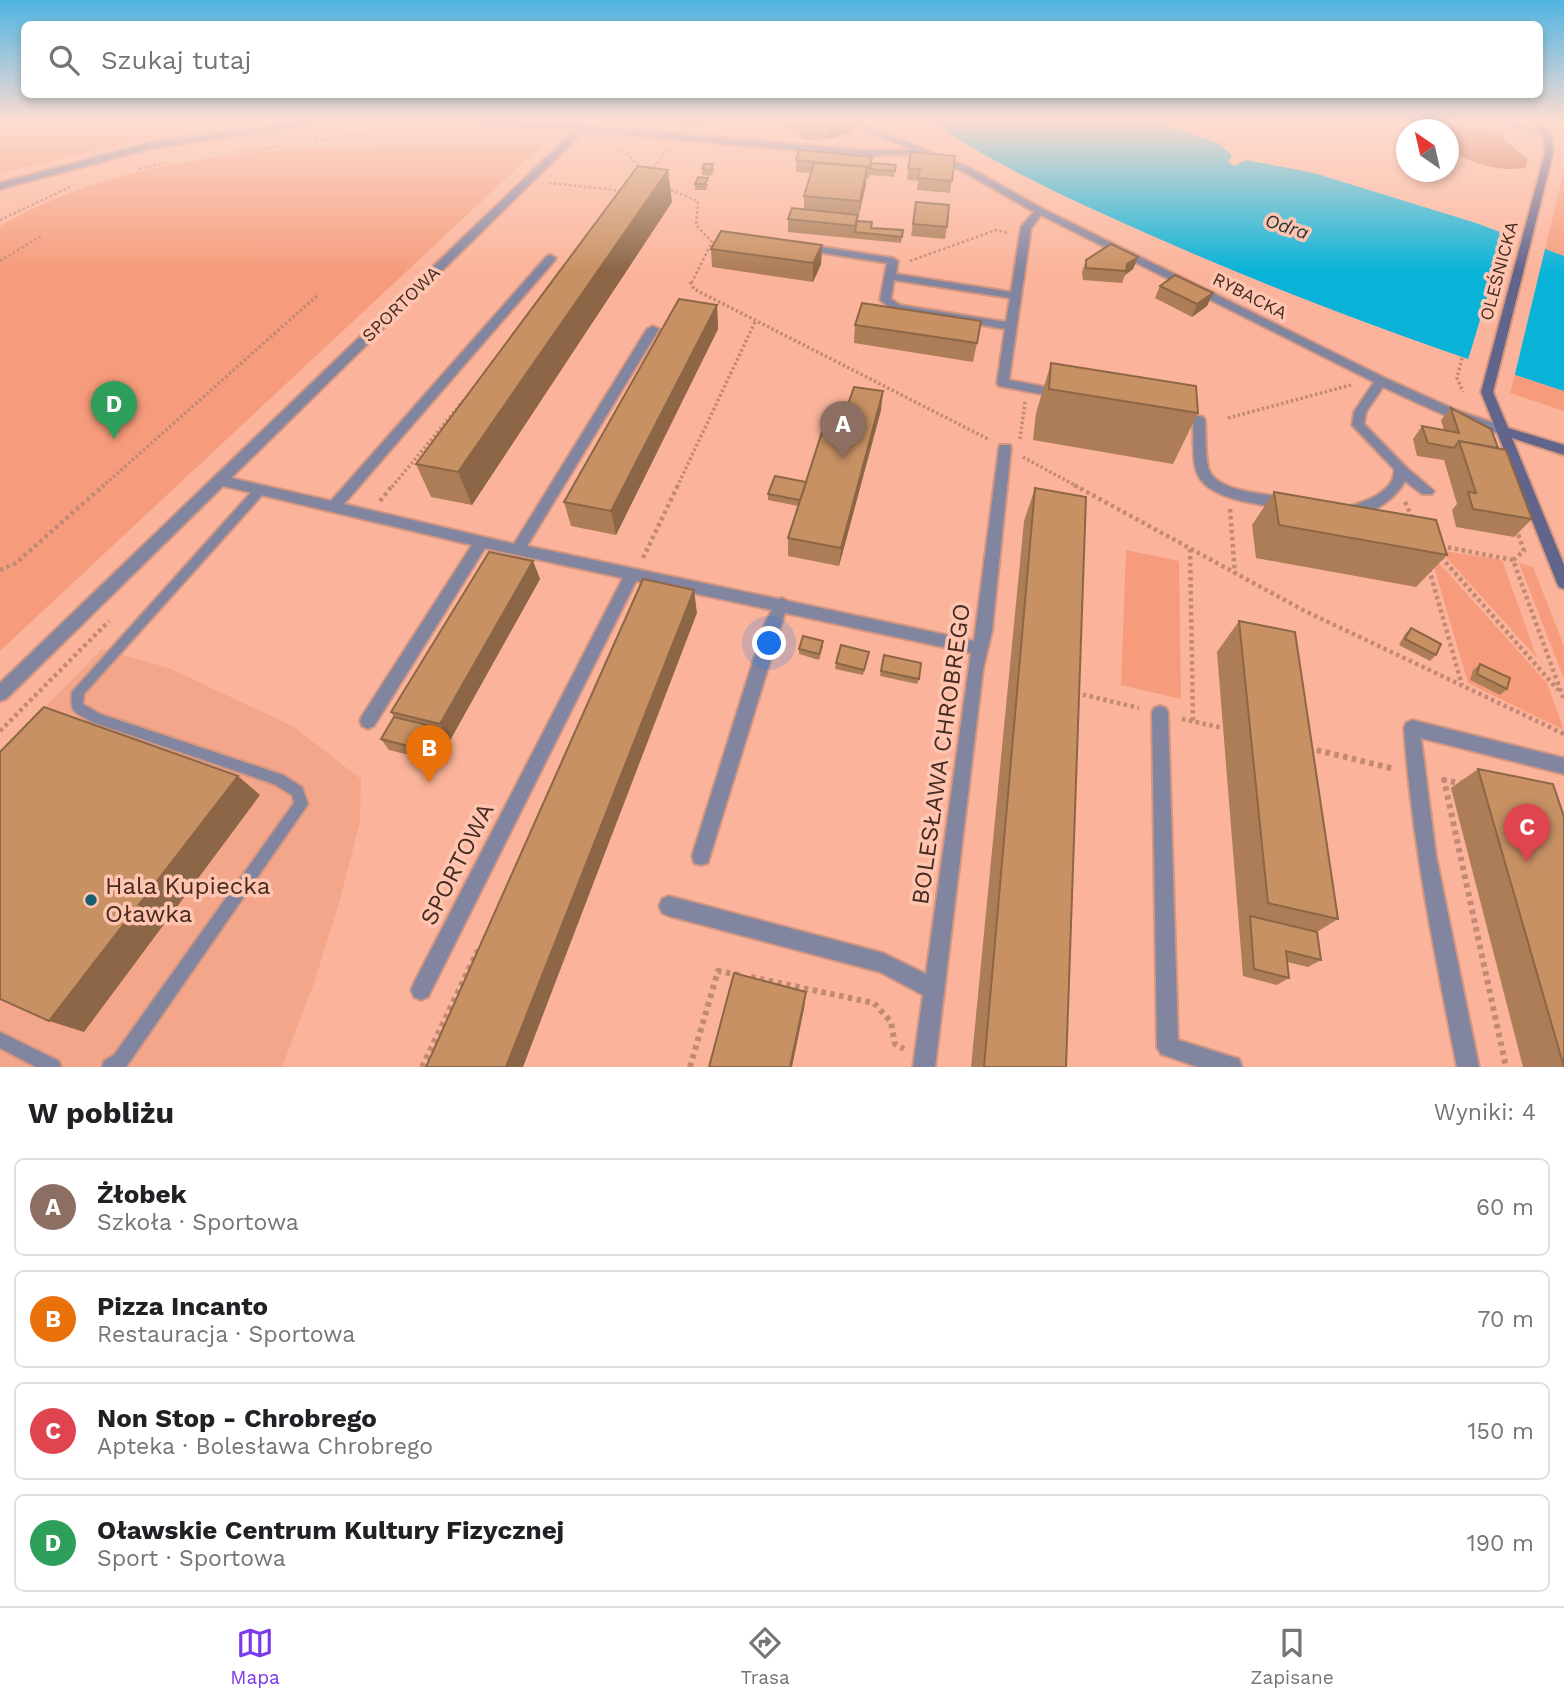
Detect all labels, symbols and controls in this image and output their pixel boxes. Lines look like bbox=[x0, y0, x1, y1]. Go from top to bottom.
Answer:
search box bbox=[21, 21, 1543, 98]
icon: search bbox=[45, 41, 83, 79]
text: Szukaj tutaj bbox=[101, 45, 251, 75]
north arrow bbox=[1396, 119, 1459, 182]
water label: Odra bbox=[1262, 209, 1312, 244]
street label: OLEŚNICKA bbox=[1475, 219, 1522, 323]
street label: SPORTOWA bbox=[357, 261, 444, 346]
street label: RYBACKA bbox=[1210, 268, 1291, 323]
pin: D bbox=[91, 381, 137, 439]
pin: A bbox=[820, 401, 866, 459]
street label: BOLESŁAWA CHROBREGO bbox=[906, 602, 976, 906]
your location bbox=[752, 626, 786, 660]
pin: B bbox=[406, 725, 452, 783]
street label: SPORTOWA bbox=[414, 798, 500, 930]
pin: C bbox=[1504, 804, 1550, 862]
place label: Hala Kupiecka Oławka bbox=[105, 872, 270, 928]
marker: Hala Kupiecka Oławka bbox=[83, 892, 99, 908]
text: W pobliżu bbox=[28, 1095, 174, 1130]
text: Wyniki: 4 bbox=[1434, 1099, 1536, 1126]
text: Żłobek bbox=[97, 1179, 187, 1209]
text: A bbox=[45, 1194, 61, 1221]
text: 60 m bbox=[1476, 1194, 1534, 1221]
text: Szkoła · Sportowa bbox=[97, 1209, 299, 1236]
text: Pizza Incanto bbox=[97, 1291, 268, 1321]
text: B bbox=[45, 1306, 61, 1333]
text: 70 m bbox=[1477, 1306, 1534, 1333]
text: Restauracja · Sportowa bbox=[97, 1321, 355, 1348]
text: Non Stop - Chrobrego bbox=[97, 1403, 377, 1433]
text: C bbox=[45, 1418, 61, 1445]
text: 150 m bbox=[1468, 1418, 1534, 1445]
text: Apteka · Bolesława Chrobrego bbox=[97, 1433, 433, 1460]
text: Oławskie Centrum Kultury Fizycznej bbox=[97, 1515, 564, 1545]
text: D bbox=[45, 1530, 61, 1557]
text: 190 m bbox=[1467, 1530, 1534, 1557]
text: Sport · Sportowa bbox=[97, 1545, 286, 1572]
tab: Mapa bbox=[230, 1624, 280, 1689]
tab: Trasa bbox=[741, 1624, 790, 1689]
tab: Zapisane bbox=[1250, 1624, 1334, 1689]

